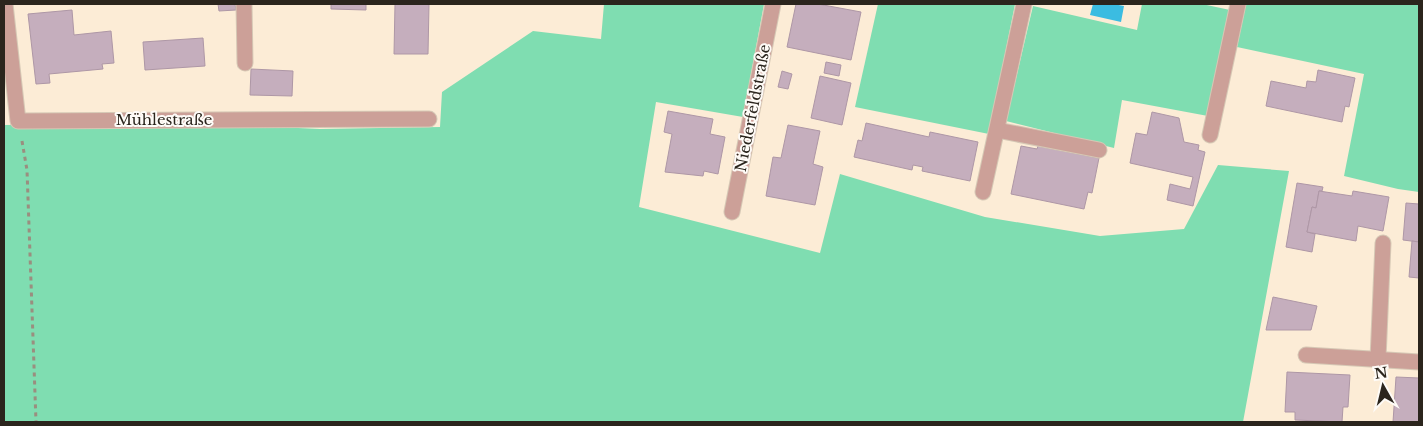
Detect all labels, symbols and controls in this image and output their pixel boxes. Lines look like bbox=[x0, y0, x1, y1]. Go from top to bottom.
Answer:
street label: Niederfeldstraße bbox=[731, 43, 774, 173]
street label: Mühlestraße bbox=[116, 110, 212, 129]
north arrow bbox=[1358, 361, 1408, 411]
text: N bbox=[1373, 363, 1389, 383]

